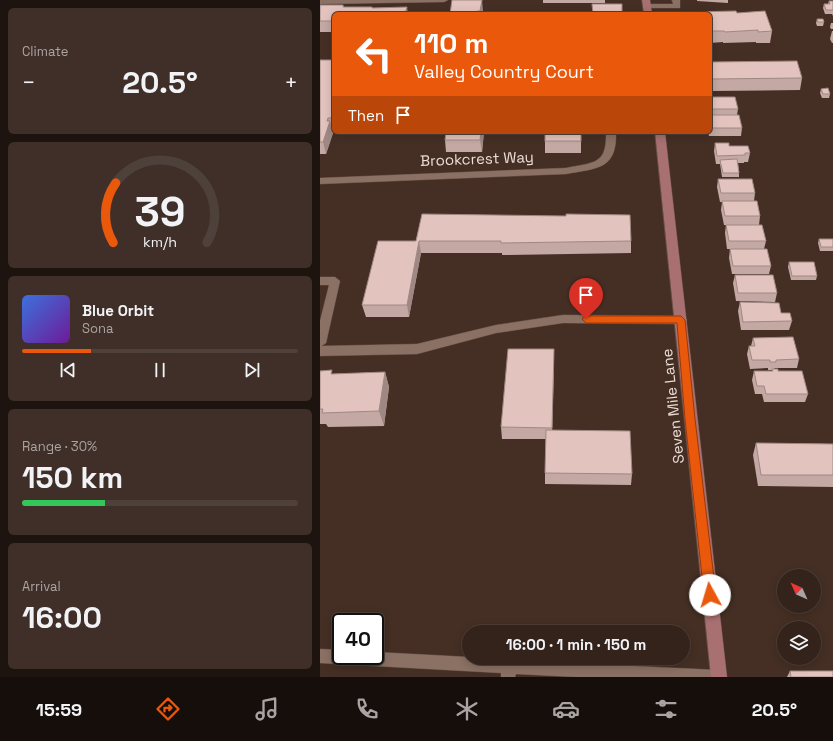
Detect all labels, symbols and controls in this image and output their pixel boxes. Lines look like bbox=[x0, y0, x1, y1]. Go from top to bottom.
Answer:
text: 110 m bbox=[414, 25, 488, 61]
icon: left bbox=[348, 28, 400, 80]
text: Climate bbox=[22, 43, 68, 60]
text: Valley Country Court bbox=[414, 60, 594, 83]
text: 20.5° bbox=[122, 63, 198, 102]
text: − bbox=[22, 68, 36, 96]
text: + bbox=[284, 68, 298, 96]
icon: arrive bbox=[392, 104, 414, 126]
text: Then bbox=[348, 106, 384, 125]
street label: Brookcrest Way bbox=[420, 147, 534, 170]
text: 39 bbox=[135, 184, 186, 237]
text: km/h bbox=[143, 232, 177, 250]
pin bbox=[569, 278, 603, 319]
icon: arrive bbox=[575, 284, 597, 306]
text: Blue Orbit bbox=[82, 301, 154, 320]
text: Sona bbox=[82, 320, 113, 337]
street label: Seven Mile Lane bbox=[657, 348, 688, 464]
icon: previous bbox=[57, 359, 79, 381]
icon: pause bbox=[149, 359, 171, 381]
icon: next bbox=[241, 359, 263, 381]
text: Range · 30% bbox=[22, 438, 97, 455]
text: 150 km bbox=[22, 458, 123, 497]
north arrow bbox=[777, 569, 821, 613]
map controls bbox=[777, 569, 821, 665]
position arrow bbox=[689, 574, 731, 616]
text: Arrival bbox=[22, 578, 61, 595]
text: 16:00 bbox=[22, 598, 102, 637]
speed limit sign: 40 bbox=[332, 613, 384, 665]
button: layers bbox=[777, 621, 821, 665]
text: 16:00 · 1 min · 150 m bbox=[506, 635, 646, 654]
icon: directions bbox=[154, 695, 182, 723]
icon: music bbox=[253, 695, 281, 723]
icon: phone bbox=[353, 695, 381, 723]
icon: climate bbox=[453, 695, 481, 723]
icon: car bbox=[552, 695, 580, 723]
icon: filters bbox=[652, 695, 680, 723]
text: 15:59 bbox=[36, 698, 82, 721]
text: 20.5° bbox=[752, 698, 797, 721]

